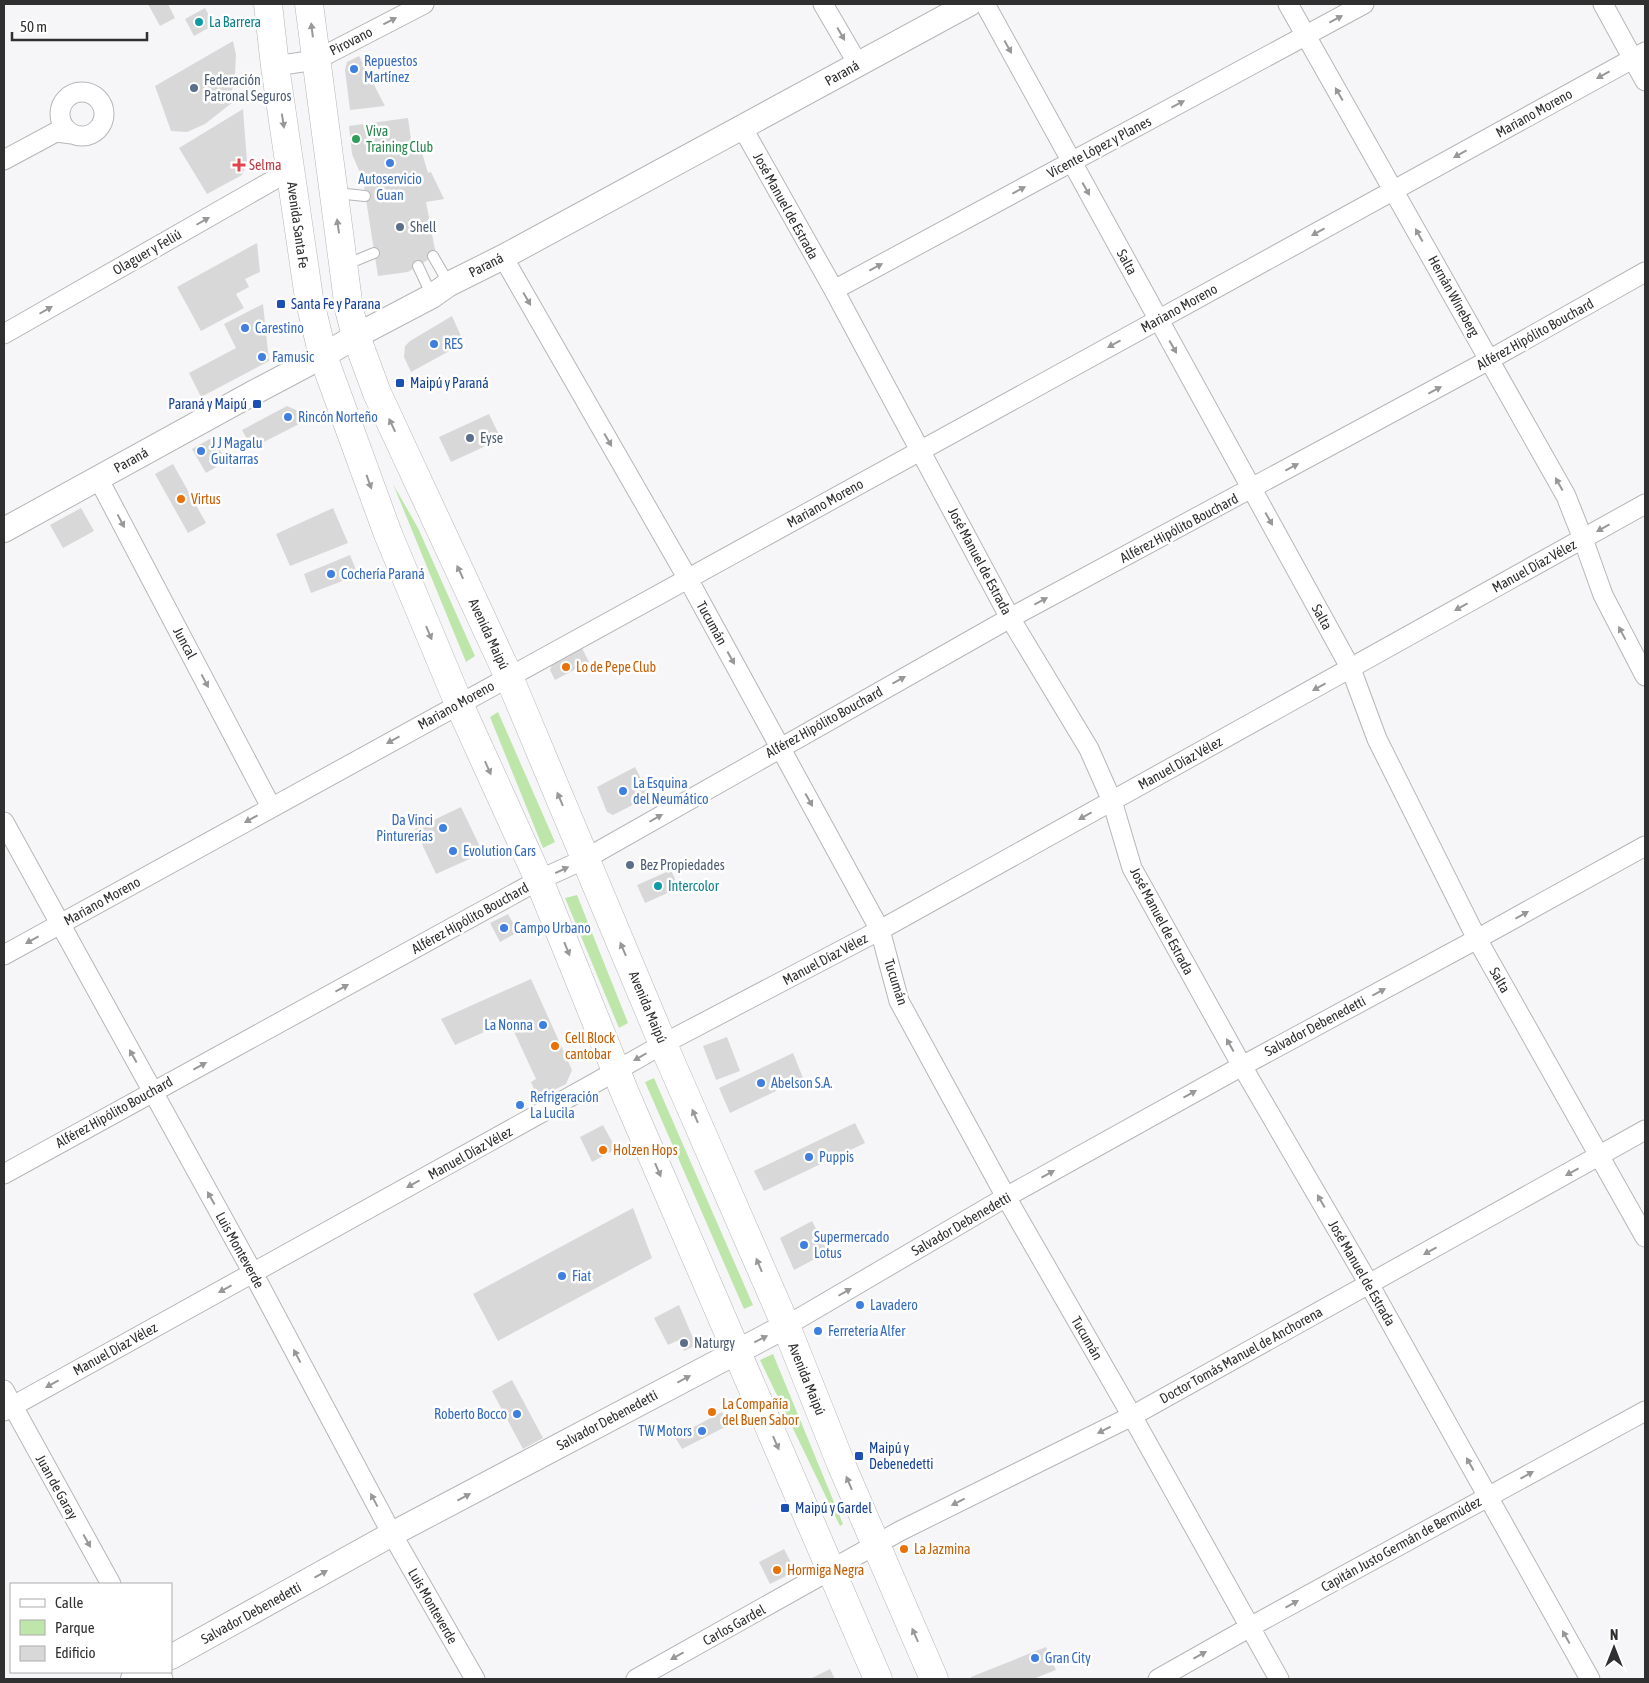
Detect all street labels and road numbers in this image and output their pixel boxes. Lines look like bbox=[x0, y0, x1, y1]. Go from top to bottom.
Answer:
street label: Pirovano bbox=[327, 23, 375, 59]
street label: Paraná bbox=[822, 57, 862, 89]
street label: Mariano Moreno bbox=[1493, 85, 1575, 141]
street label: Vicente López y Planes bbox=[1044, 113, 1154, 181]
street label: José Manuel de Estrada bbox=[750, 150, 822, 262]
street label: Avenida Santa Fe bbox=[284, 181, 312, 269]
street label: Olaguer y Feliú bbox=[110, 226, 184, 278]
street label: Salta bbox=[1114, 246, 1140, 278]
street label: Paraná bbox=[466, 250, 506, 280]
street label: Hernán Wineberg bbox=[1425, 253, 1483, 339]
street label: Mariano Moreno bbox=[1138, 280, 1220, 336]
street label: Alférez Hipólito Bouchard bbox=[1474, 295, 1596, 373]
street label: Paraná bbox=[111, 444, 151, 476]
street label: Mariano Moreno bbox=[784, 475, 866, 531]
street label: Alférez Hipólito Bouchard bbox=[1117, 490, 1241, 566]
street label: José Manuel de Estrada bbox=[945, 505, 1015, 617]
street label: Manuel Díaz Vélez bbox=[1489, 536, 1579, 596]
street label: Avenida Maipú bbox=[466, 596, 512, 672]
street label: Tucumán bbox=[693, 598, 731, 648]
street label: Salta bbox=[1309, 601, 1335, 633]
street label: Juncal bbox=[170, 624, 200, 662]
street label: Mariano Moreno bbox=[415, 677, 497, 733]
street label: Alférez Hipólito Bouchard bbox=[763, 683, 885, 761]
street label: Manuel Díaz Vélez bbox=[1135, 733, 1225, 793]
street label: José Manuel de Estrada bbox=[1127, 865, 1197, 977]
street label: Mariano Moreno bbox=[61, 873, 143, 929]
street label: Alférez Hipólito Bouchard bbox=[409, 879, 531, 957]
street label: Manuel Díaz Vélez bbox=[780, 930, 870, 988]
street label: Tucumán bbox=[881, 957, 911, 1007]
street label: Salta bbox=[1486, 964, 1514, 996]
street label: Avenida Maipú bbox=[626, 969, 670, 1045]
street label: Salvador Debenedetti bbox=[1262, 993, 1368, 1059]
street label: Alférez Hipólito Bouchard bbox=[53, 1073, 175, 1151]
street label: Manuel Díaz Vélez bbox=[425, 1123, 515, 1183]
street label: Salvador Debenedetti bbox=[909, 1189, 1013, 1259]
street label: Luis Monteverde bbox=[213, 1209, 267, 1291]
street label: José Manuel de Estrada bbox=[1325, 1217, 1399, 1329]
street label: Doctor Tomás Manuel de Anchorena bbox=[1157, 1303, 1325, 1407]
street label: Tucumán bbox=[1068, 1313, 1106, 1363]
street label: Manuel Díaz Vélez bbox=[70, 1319, 160, 1379]
street label: Avenida Maipú bbox=[785, 1341, 829, 1417]
street label: Salvador Debenedetti bbox=[554, 1387, 660, 1453]
street label: Juan de Garay bbox=[33, 1452, 81, 1522]
street label: Capitán Justo Germán de Bermúdez bbox=[1318, 1493, 1484, 1595]
street label: Luis Monteverde bbox=[405, 1566, 461, 1646]
street label: Salvador Debenedetti bbox=[198, 1579, 304, 1647]
street label: Carlos Gardel bbox=[700, 1601, 768, 1649]

